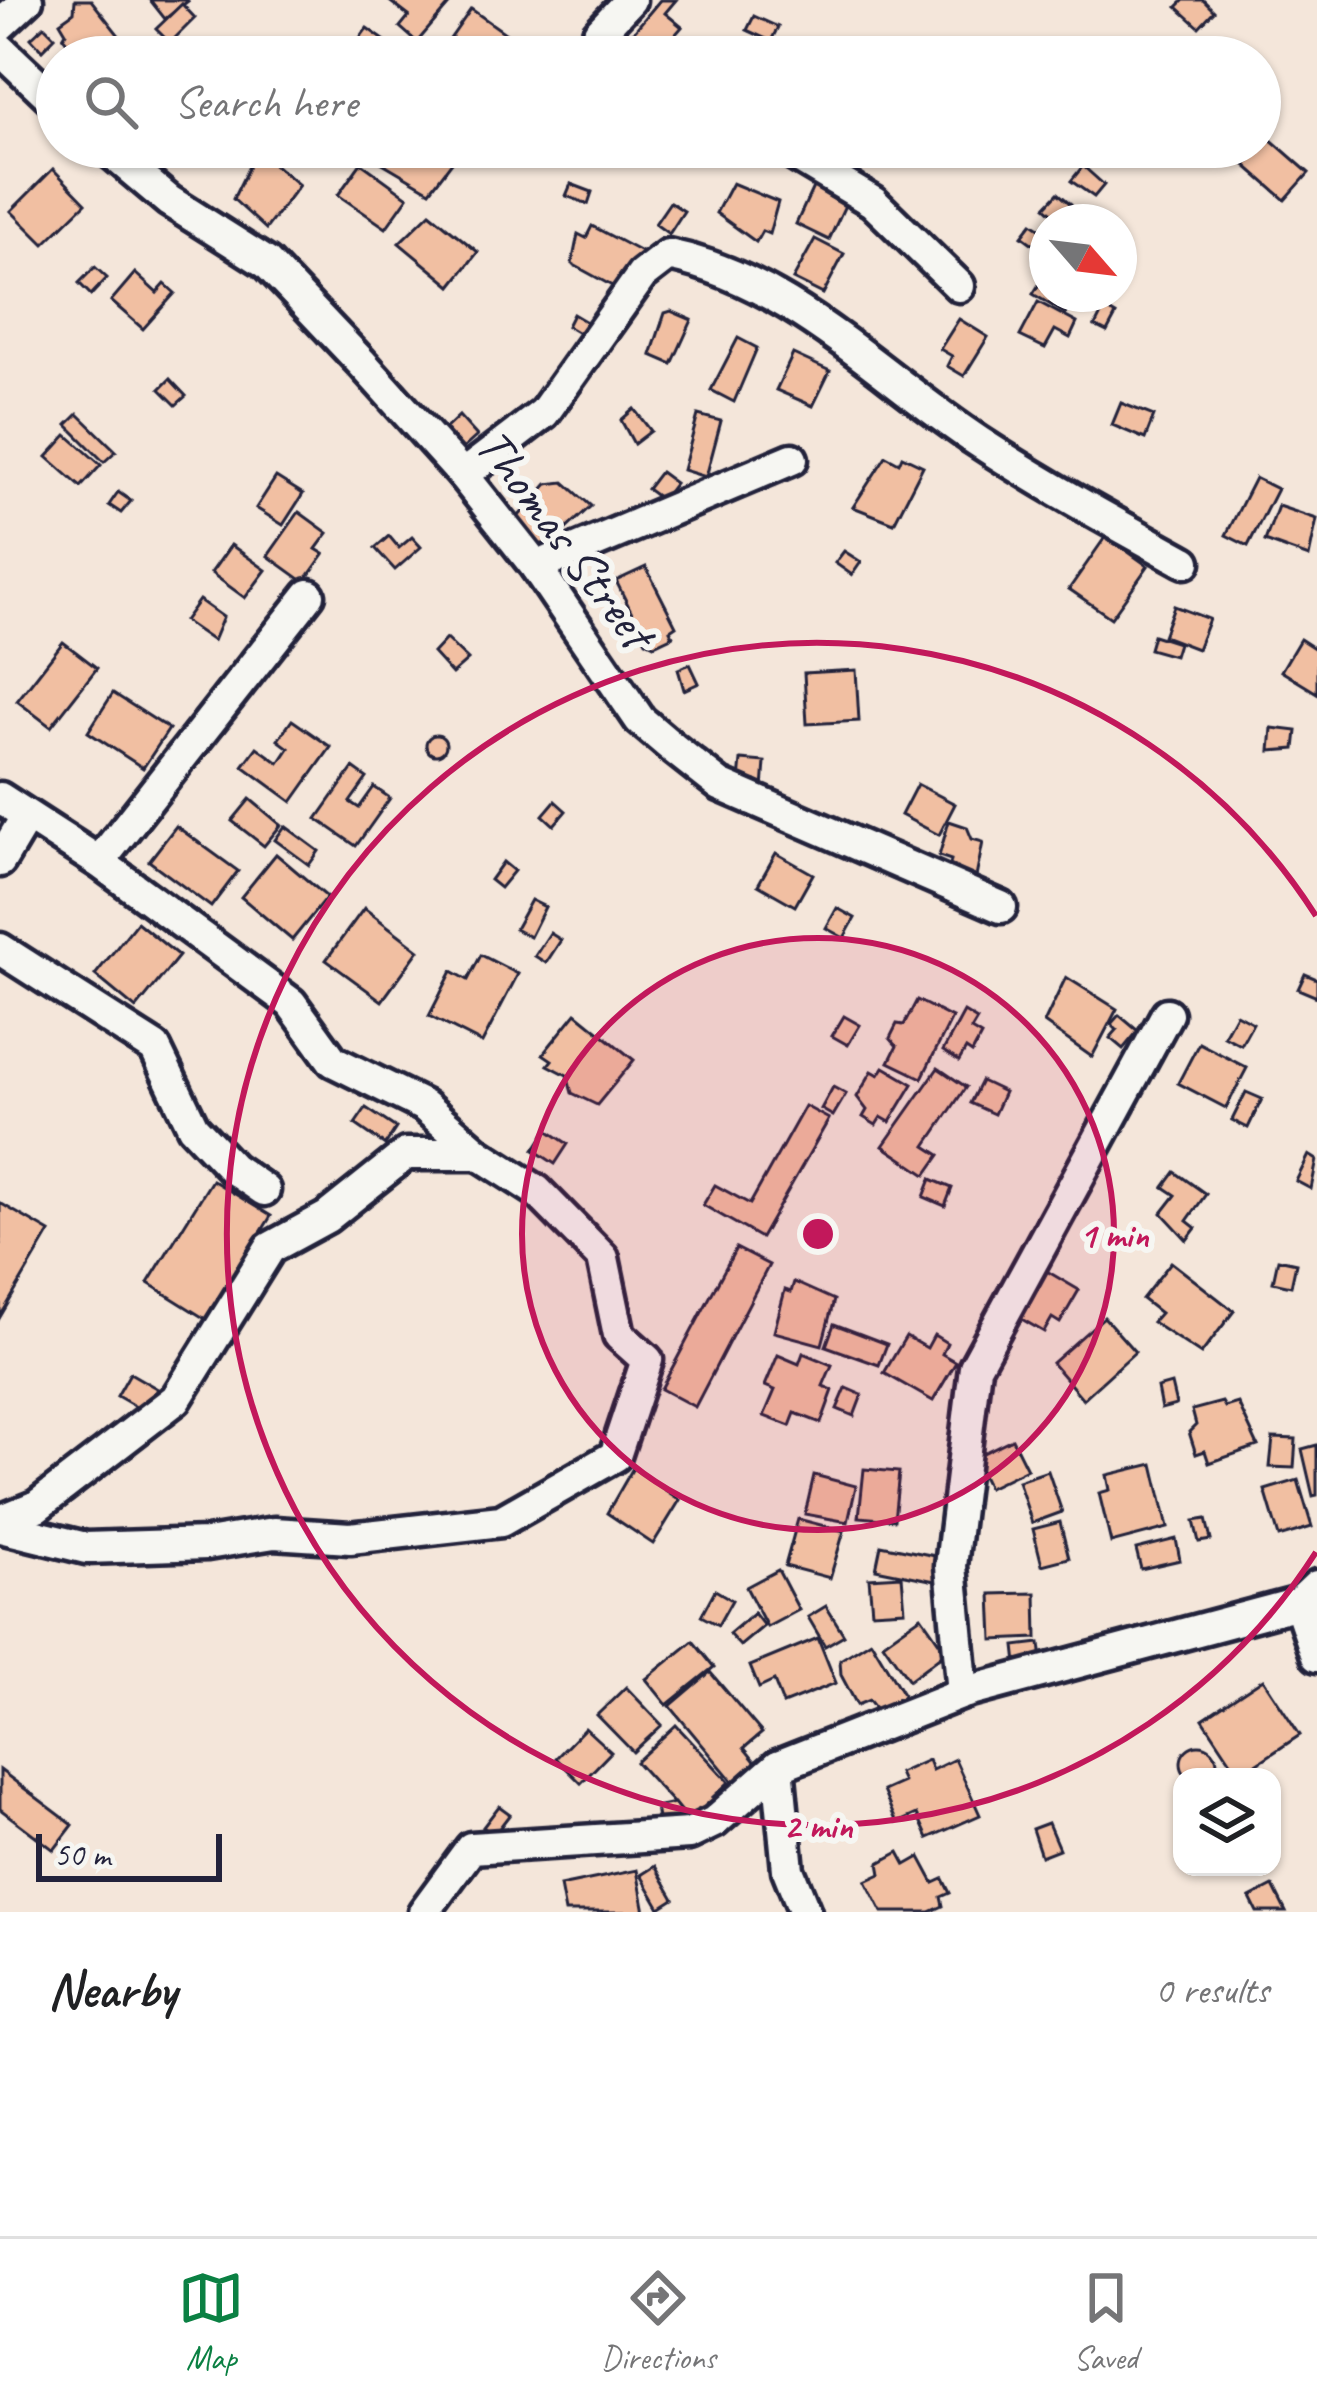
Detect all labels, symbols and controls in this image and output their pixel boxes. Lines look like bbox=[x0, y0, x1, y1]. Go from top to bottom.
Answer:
search box bbox=[36, 36, 1281, 168]
icon: search bbox=[78, 69, 144, 135]
text: Search here bbox=[174, 74, 357, 131]
north arrow bbox=[1029, 204, 1137, 312]
street label: Thomas Street bbox=[462, 416, 672, 665]
text: 1 min bbox=[1080, 1212, 1150, 1258]
centre of rings bbox=[797, 1213, 839, 1255]
map controls bbox=[1173, 1768, 1281, 1876]
button: layers bbox=[1173, 1768, 1281, 1876]
text: 2 min bbox=[784, 1803, 854, 1849]
scale bar bbox=[36, 1828, 222, 1881]
text: 50 m bbox=[54, 1834, 110, 1876]
text: Nearby bbox=[48, 1958, 176, 2022]
text: 0 results bbox=[1155, 1966, 1269, 2015]
tab: Map bbox=[178, 2265, 244, 2379]
tab: Directions bbox=[601, 2265, 716, 2379]
tab: Saved bbox=[1073, 2265, 1139, 2379]

